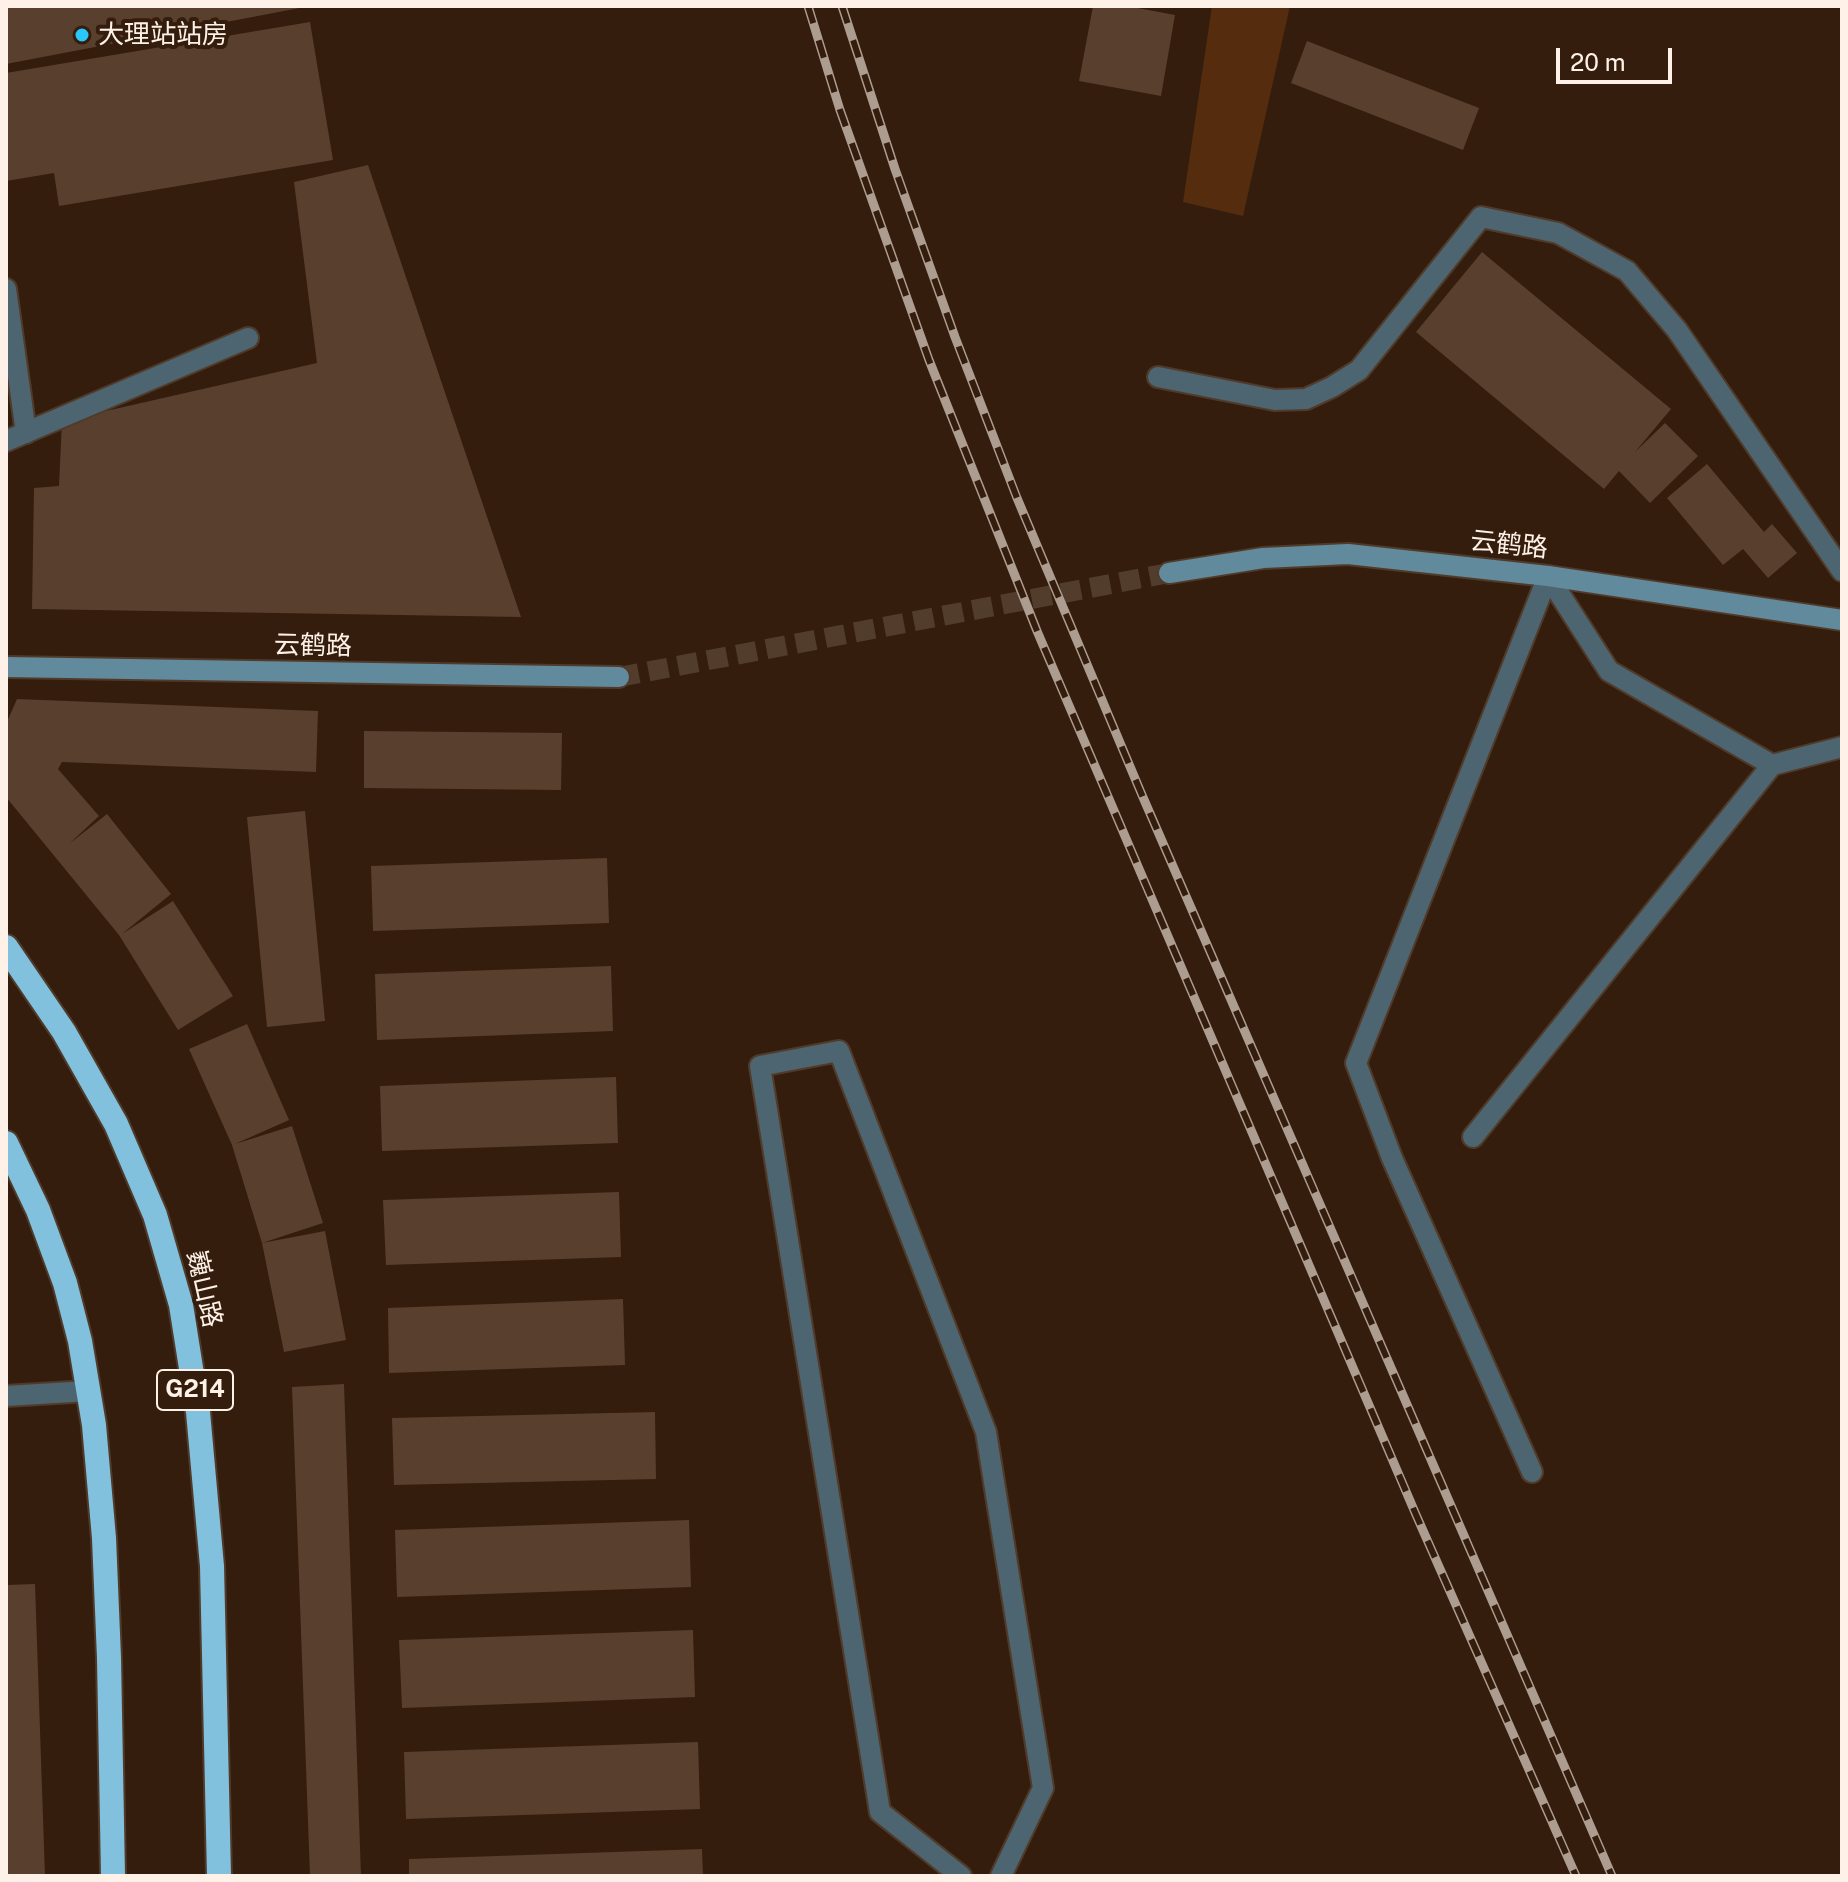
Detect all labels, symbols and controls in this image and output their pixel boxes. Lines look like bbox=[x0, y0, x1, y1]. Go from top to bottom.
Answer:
place label: 大理站站房 bbox=[98, 19, 228, 51]
marker: 大理站站房 bbox=[73, 26, 91, 44]
scale bar bbox=[1560, 32, 1676, 82]
text: 20 m bbox=[1570, 48, 1626, 76]
street label: 云鹤路 bbox=[1469, 525, 1549, 565]
street label: 云鹤路 bbox=[274, 630, 352, 662]
street label: 巍山路 bbox=[180, 1247, 228, 1331]
road number: G214 bbox=[157, 1370, 233, 1410]

